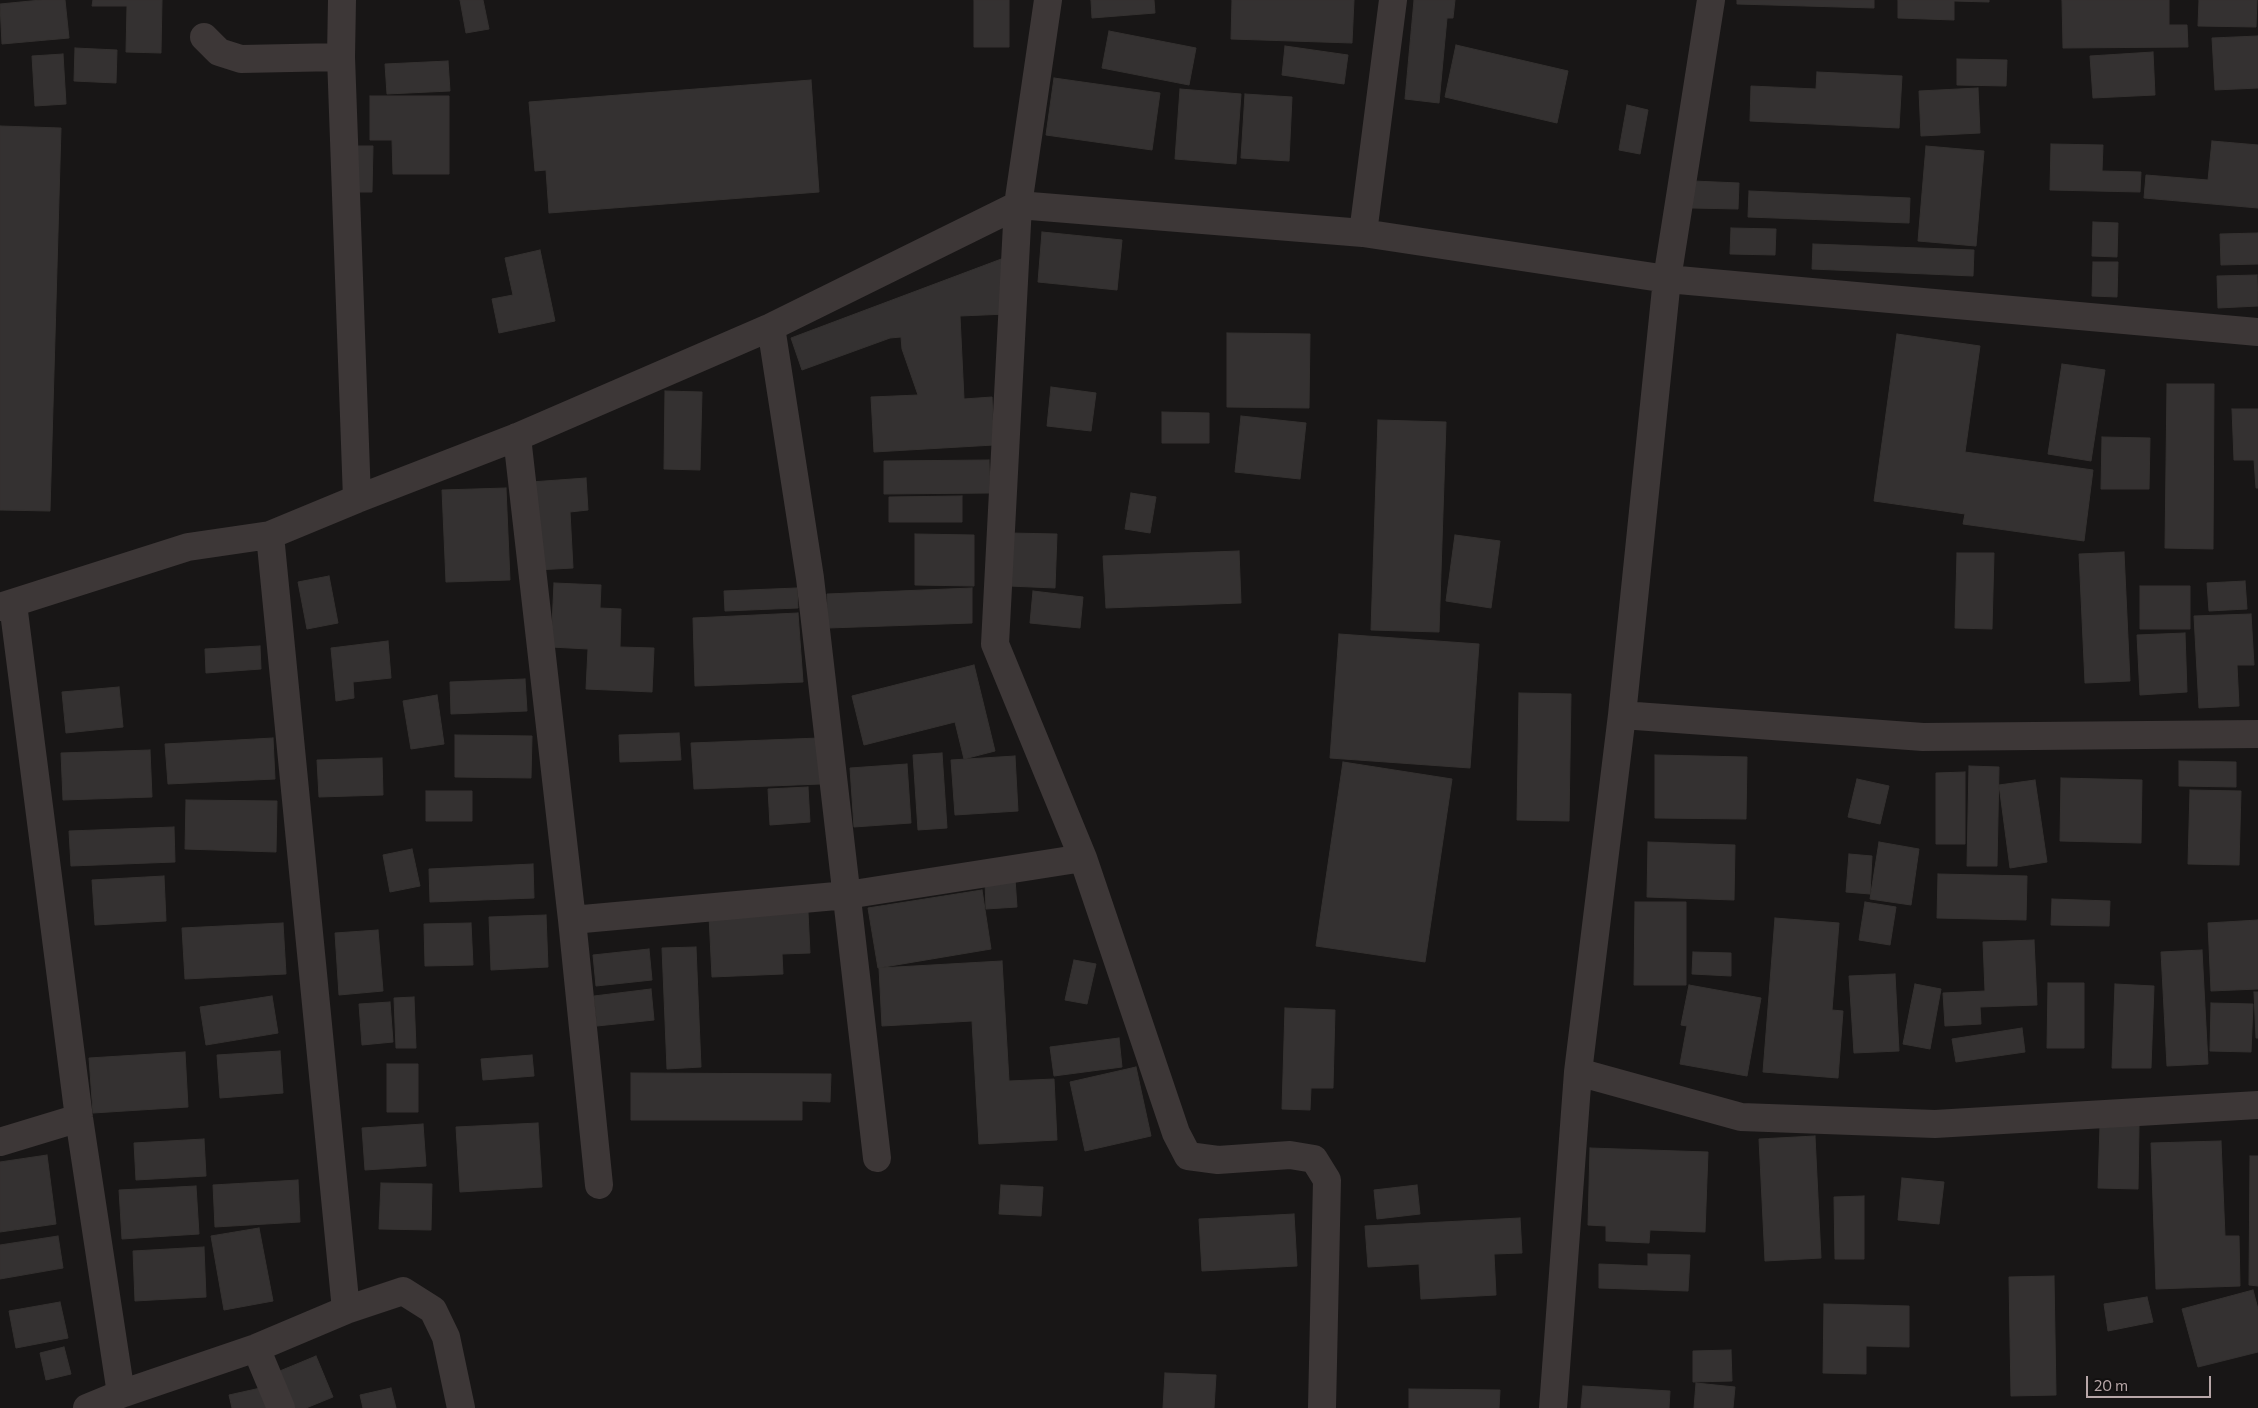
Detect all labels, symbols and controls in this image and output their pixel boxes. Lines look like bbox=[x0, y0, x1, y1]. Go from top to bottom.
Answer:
scale bar bbox=[2088, 1366, 2213, 1398]
text: 20 m bbox=[2094, 1376, 2128, 1394]

